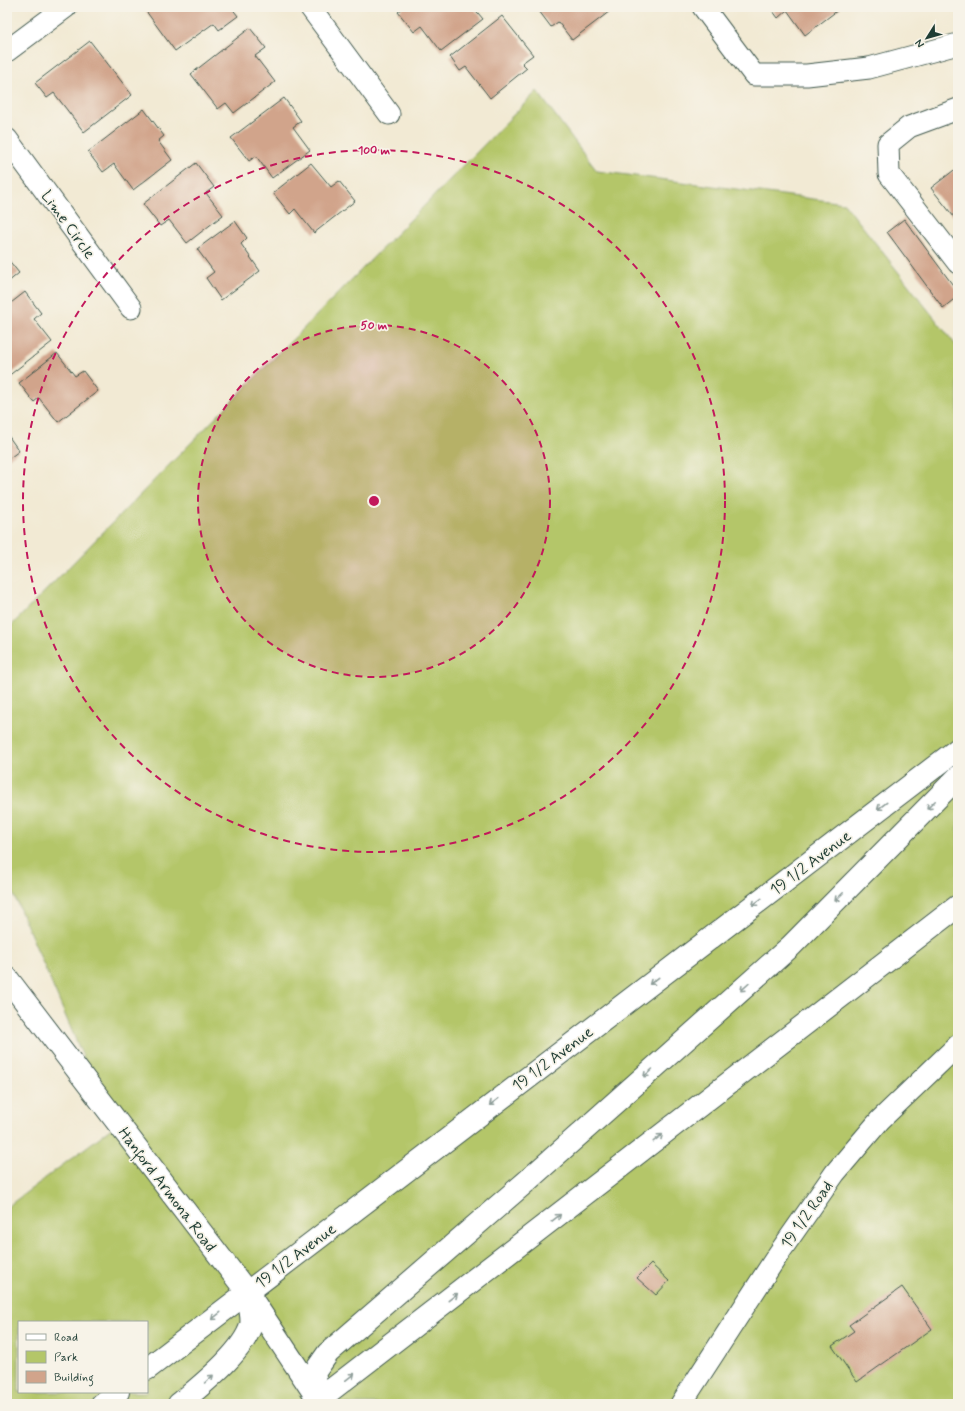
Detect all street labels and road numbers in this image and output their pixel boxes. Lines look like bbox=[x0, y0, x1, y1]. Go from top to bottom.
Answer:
street label: Lime Circle bbox=[36, 186, 100, 263]
street label: 19 1/2 Avenue bbox=[766, 826, 856, 901]
street label: 19 1/2 Avenue bbox=[508, 1022, 598, 1097]
street label: Hanford Armona Road bbox=[111, 1123, 221, 1258]
street label: 19 1/2 Road bbox=[776, 1177, 838, 1253]
street label: 19 1/2 Avenue bbox=[251, 1219, 341, 1294]

